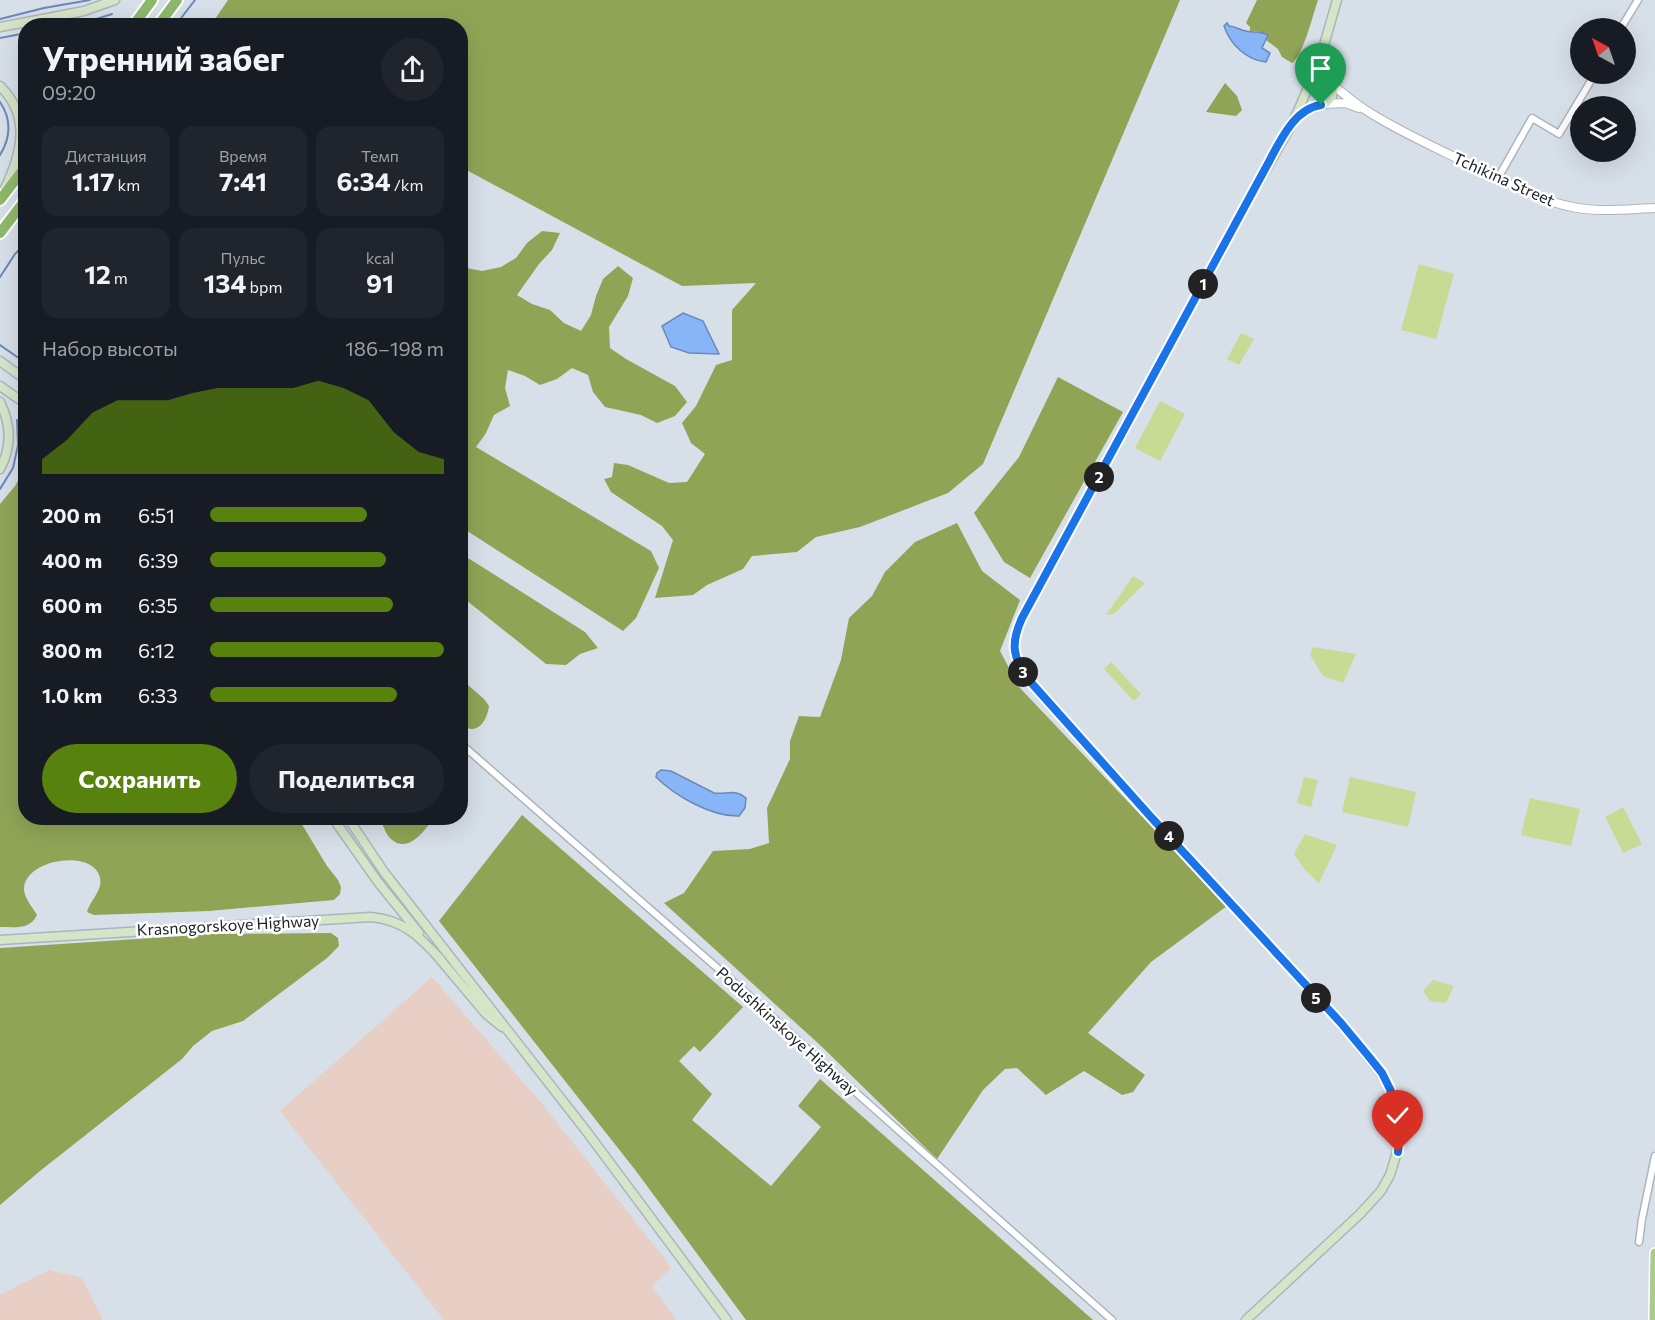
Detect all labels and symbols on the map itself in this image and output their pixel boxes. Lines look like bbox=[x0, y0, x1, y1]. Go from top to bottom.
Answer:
north arrow bbox=[1570, 18, 1636, 84]
pin bbox=[1295, 43, 1346, 105]
street label: Tchikina Street bbox=[1451, 148, 1558, 210]
pin: 1 bbox=[1188, 269, 1218, 299]
pin: 2 bbox=[1084, 462, 1114, 492]
pin: 3 bbox=[1008, 657, 1038, 687]
pin: 4 bbox=[1154, 821, 1184, 851]
street label: Krasnogorskoye Highway bbox=[136, 910, 320, 939]
street label: Podushkinskoye Highway bbox=[713, 962, 862, 1099]
pin: 5 bbox=[1301, 983, 1331, 1013]
pin bbox=[1372, 1090, 1423, 1152]

